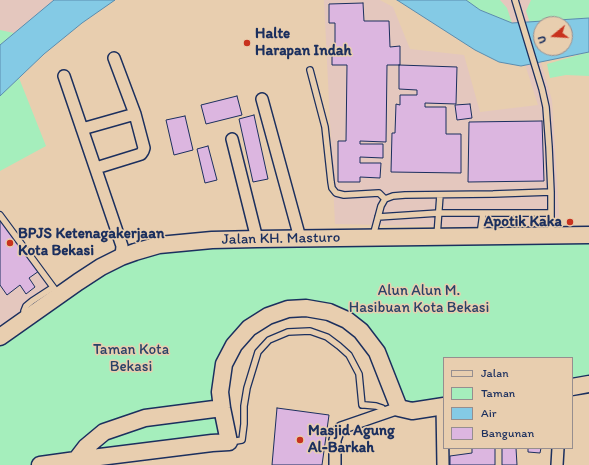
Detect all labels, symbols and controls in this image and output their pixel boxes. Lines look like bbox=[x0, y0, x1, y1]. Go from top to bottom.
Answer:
north arrow bbox=[533, 16, 573, 56]
place label: Halte Harapan Indah bbox=[255, 25, 351, 60]
text: U bbox=[535, 34, 549, 45]
marker: Halte Harapan Indah bbox=[242, 38, 252, 48]
place label: Apotik Kaka bbox=[484, 213, 562, 231]
marker: Apotik Kaka bbox=[565, 217, 575, 227]
place label: BPJS Ketenagakerjaan Kota Bekasi bbox=[18, 225, 164, 260]
street label: Jalan KH. Masturo bbox=[222, 229, 340, 249]
marker: BPJS Ketenagakerjaan Kota Bekasi bbox=[5, 238, 15, 248]
park label: Alun Alun M. Hasibuan Kota Bekasi bbox=[349, 282, 489, 317]
park label: Taman Kota Bekasi bbox=[93, 341, 169, 376]
legend bbox=[443, 357, 573, 449]
text: Jalan bbox=[481, 366, 509, 380]
text: Taman bbox=[481, 386, 515, 400]
text: Air bbox=[481, 406, 497, 420]
place label: Masjid Agung Al-Barkah bbox=[308, 422, 395, 457]
text: Bangunan bbox=[481, 426, 534, 440]
marker: Masjid Agung Al-Barkah bbox=[295, 435, 305, 445]

